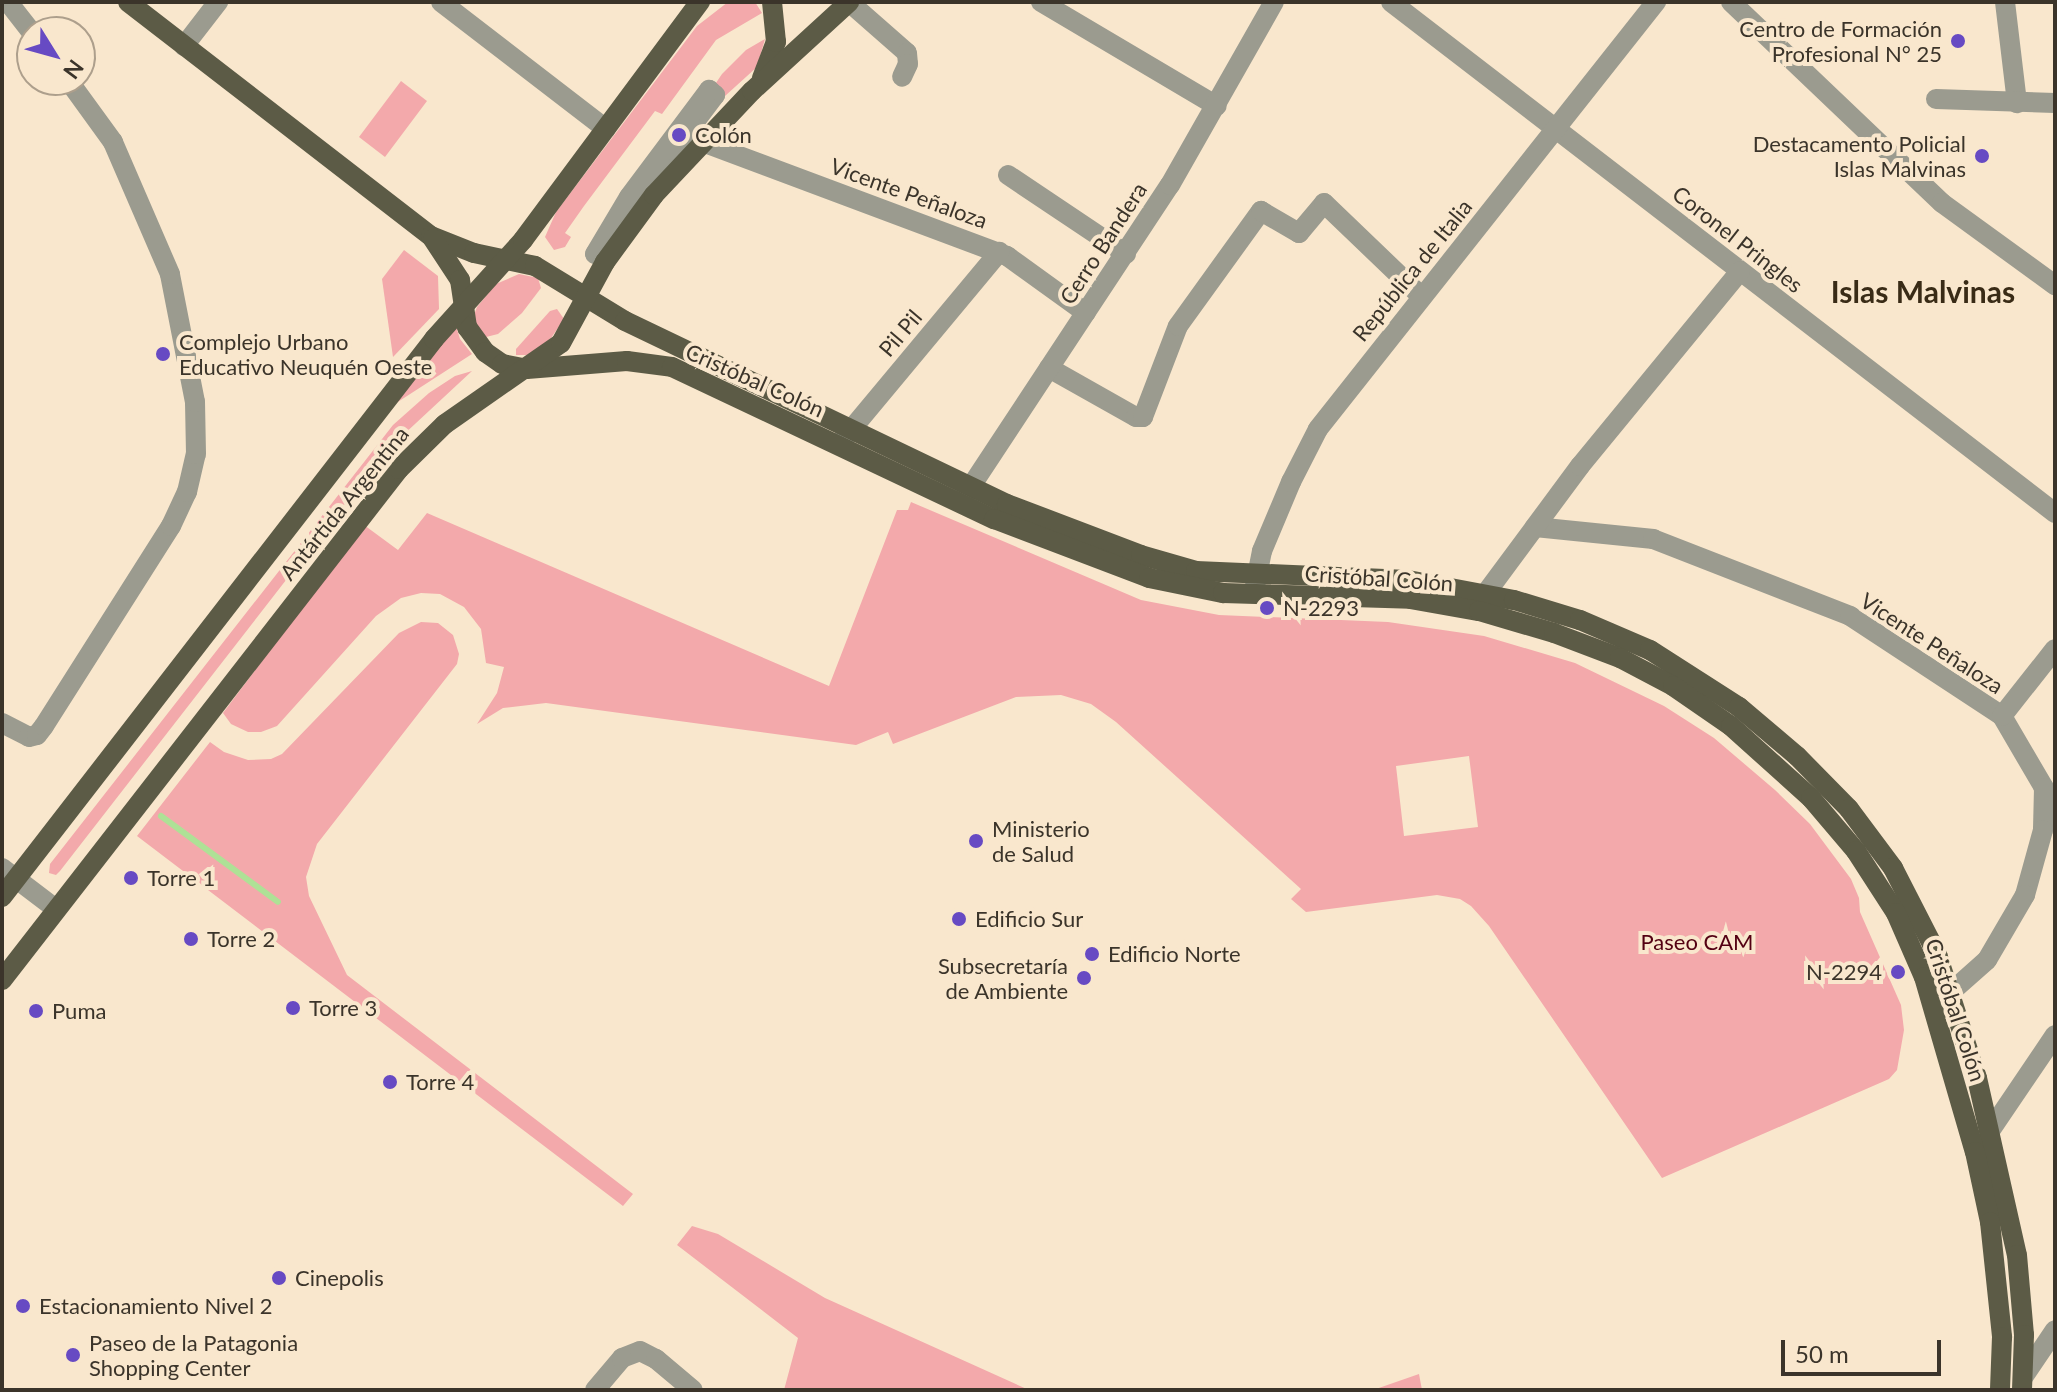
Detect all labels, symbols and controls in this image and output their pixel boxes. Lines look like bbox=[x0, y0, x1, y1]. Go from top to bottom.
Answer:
place label: Centro de Formación Profesional N° 25 bbox=[1739, 15, 1942, 66]
north arrow bbox=[16, 16, 96, 96]
marker: Centro de Formación Profesional N° 25 bbox=[1949, 32, 1967, 50]
text: N bbox=[58, 55, 90, 84]
place label: Colón bbox=[695, 122, 752, 148]
marker: Colón bbox=[670, 126, 688, 144]
place label: Destacamento Policial Islas Malvinas bbox=[1753, 130, 1966, 182]
marker: Destacamento Policial Islas Malvinas bbox=[1973, 147, 1991, 165]
street label: Vicente Peñaloza bbox=[827, 152, 991, 234]
street label: Cerro Bandera bbox=[1054, 177, 1152, 309]
street label: Coronel Pringles bbox=[1668, 180, 1808, 298]
street label: República de Italia bbox=[1347, 194, 1477, 346]
district label: Islas Malvinas bbox=[1831, 273, 2015, 309]
street label: Pil Pil bbox=[873, 304, 927, 362]
place label: Complejo Urbano Educativo Neuquén Oeste bbox=[179, 328, 432, 380]
street label: Cristóbal Colón bbox=[682, 338, 828, 422]
marker: Complejo Urbano Educativo Neuquén Oeste bbox=[154, 345, 172, 363]
street label: Antártida Argentina bbox=[274, 421, 414, 585]
street label: Cristóbal Colón bbox=[1304, 560, 1454, 596]
street label: Vicente Peñaloza bbox=[1856, 587, 2008, 699]
place label: N-2293 bbox=[1283, 595, 1359, 621]
marker: N-2293 bbox=[1258, 599, 1276, 617]
place label: Ministerio de Salud bbox=[992, 815, 1090, 866]
marker: Ministerio de Salud bbox=[967, 832, 985, 850]
place label: Torre 1 bbox=[147, 865, 215, 891]
marker: Torre 1 bbox=[122, 869, 140, 887]
place label: Edificio Sur bbox=[975, 906, 1083, 932]
marker: Edificio Sur bbox=[950, 910, 968, 928]
place label: Torre 2 bbox=[207, 926, 275, 952]
park label: Paseo CAM bbox=[1640, 929, 1754, 955]
marker: Torre 2 bbox=[182, 930, 200, 948]
street label: Cristóbal Colón bbox=[1920, 935, 1992, 1085]
place label: Edificio Norte bbox=[1108, 941, 1241, 967]
marker: Edificio Norte bbox=[1083, 945, 1101, 963]
place label: Subsecretaría de Ambiente bbox=[938, 952, 1068, 1004]
place label: N-2294 bbox=[1806, 959, 1882, 985]
marker: N-2294 bbox=[1889, 963, 1907, 981]
marker: Subsecretaría de Ambiente bbox=[1075, 969, 1093, 987]
place label: Torre 3 bbox=[309, 995, 377, 1021]
place label: Puma bbox=[52, 998, 106, 1024]
marker: Torre 3 bbox=[284, 999, 302, 1017]
marker: Puma bbox=[27, 1002, 45, 1020]
place label: Torre 4 bbox=[406, 1069, 474, 1095]
marker: Torre 4 bbox=[381, 1073, 399, 1091]
place label: Cinepolis bbox=[295, 1265, 384, 1291]
marker: Cinepolis bbox=[270, 1269, 288, 1287]
place label: Estacionamiento Nivel 2 bbox=[39, 1293, 273, 1319]
marker: Estacionamiento Nivel 2 bbox=[14, 1297, 32, 1315]
scale bar bbox=[1785, 1324, 1945, 1374]
place label: Paseo de la Patagonia Shopping Center bbox=[89, 1329, 298, 1380]
text: 50 m bbox=[1795, 1339, 1849, 1368]
marker: Paseo de la Patagonia Shopping Center bbox=[64, 1346, 82, 1364]

